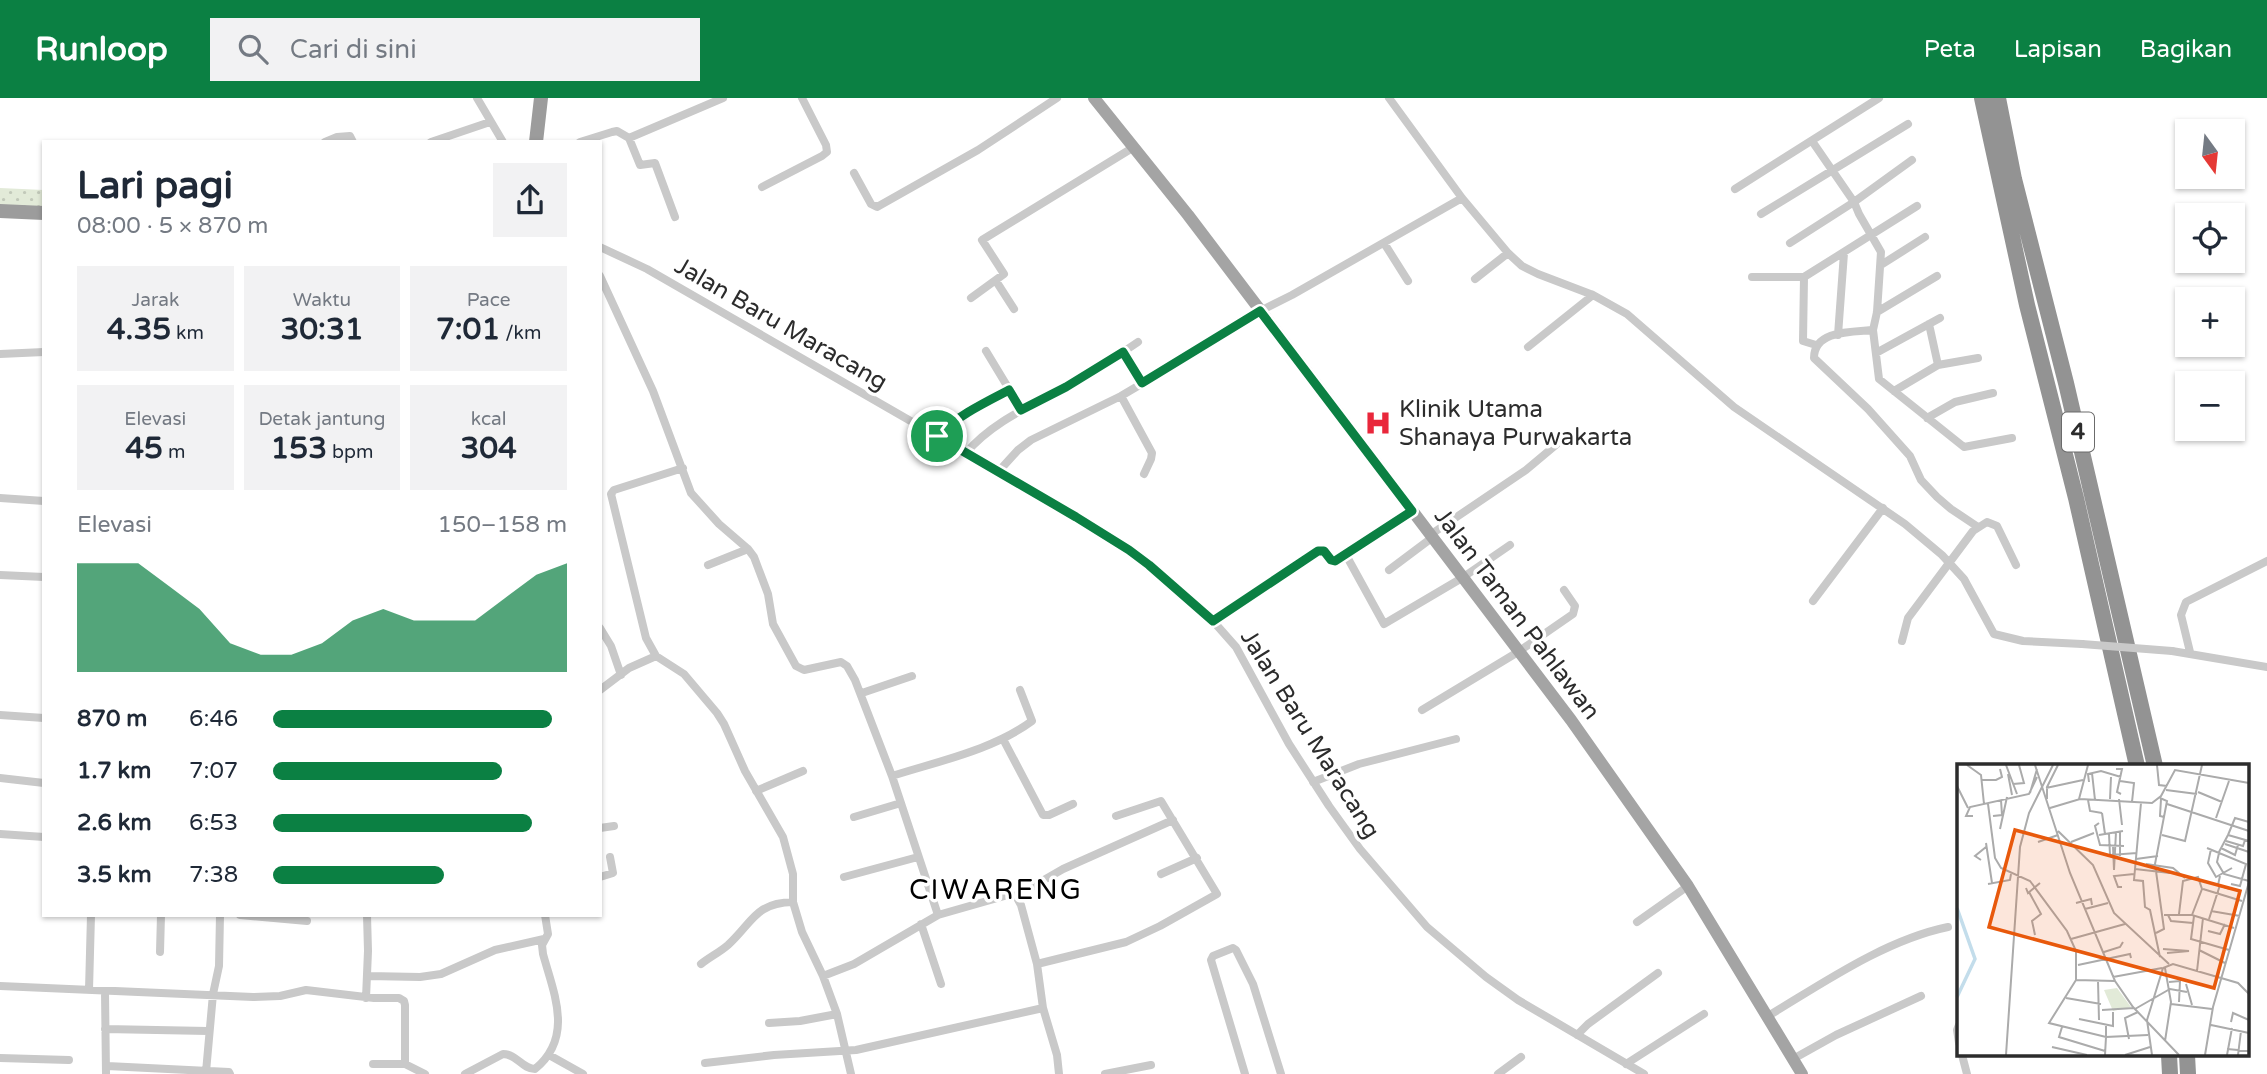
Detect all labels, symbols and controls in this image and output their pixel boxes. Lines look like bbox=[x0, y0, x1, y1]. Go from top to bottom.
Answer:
search box bbox=[210, 18, 700, 81]
text: Runloop bbox=[35, 30, 168, 69]
icon: search bbox=[234, 30, 272, 68]
text: Cari di sini bbox=[290, 34, 417, 65]
text: Peta bbox=[1924, 35, 1976, 64]
text: Lapisan bbox=[2014, 35, 2102, 64]
text: Bagikan bbox=[2140, 35, 2232, 64]
north arrow bbox=[2175, 119, 2245, 189]
map controls bbox=[2175, 119, 2245, 441]
text: Lari pagi bbox=[77, 163, 233, 209]
button: share bbox=[493, 163, 567, 237]
button: locate bbox=[2175, 203, 2245, 273]
text: 08:00 · 5 × 870 m bbox=[77, 212, 268, 240]
street label: Jalan Baru Maracang bbox=[670, 251, 892, 397]
button: + bbox=[2175, 287, 2245, 357]
text: Jarak bbox=[131, 289, 179, 311]
text: Waktu bbox=[293, 289, 351, 311]
text: Pace bbox=[467, 289, 511, 311]
text: 4.35 bbox=[107, 311, 171, 348]
text: 30:31 bbox=[280, 311, 364, 348]
text: 7:01 bbox=[436, 311, 500, 348]
text: km bbox=[171, 322, 204, 344]
text: /km bbox=[500, 322, 541, 344]
button: − bbox=[2175, 371, 2245, 441]
place label: Klinik Utama Shanaya Purwakarta bbox=[1399, 395, 1632, 452]
pin bbox=[907, 406, 967, 466]
text: Elevasi bbox=[124, 408, 186, 430]
text: Detak jantung bbox=[258, 408, 386, 430]
text: kcal bbox=[471, 408, 507, 430]
hospital icon: Klinik Utama Shanaya Purwakarta bbox=[1363, 408, 1393, 438]
road number: 4 bbox=[2062, 412, 2094, 452]
icon: arrive bbox=[918, 417, 956, 455]
text: 45 bbox=[125, 430, 163, 467]
text: 153 bbox=[271, 430, 327, 467]
text: 304 bbox=[460, 430, 517, 467]
text: m bbox=[163, 441, 185, 463]
text: bpm bbox=[327, 441, 373, 463]
street label: Jalan Taman Pahlawan bbox=[1428, 502, 1606, 726]
text: Elevasi bbox=[77, 511, 152, 539]
text: 150–158 m bbox=[438, 511, 567, 539]
street label: Jalan Baru Maracang bbox=[1234, 624, 1386, 844]
text: 870 m bbox=[77, 705, 147, 733]
text: 6:46 bbox=[189, 705, 238, 733]
text: 1.7 km bbox=[77, 757, 151, 785]
text: 7:07 bbox=[189, 757, 238, 785]
inset map bbox=[1957, 764, 2250, 1056]
text: 2.6 km bbox=[77, 809, 152, 837]
text: 6:53 bbox=[189, 809, 238, 837]
text: 3.5 km bbox=[77, 861, 152, 889]
text: 7:38 bbox=[189, 861, 238, 889]
district label: CIWARENG bbox=[909, 873, 1083, 907]

